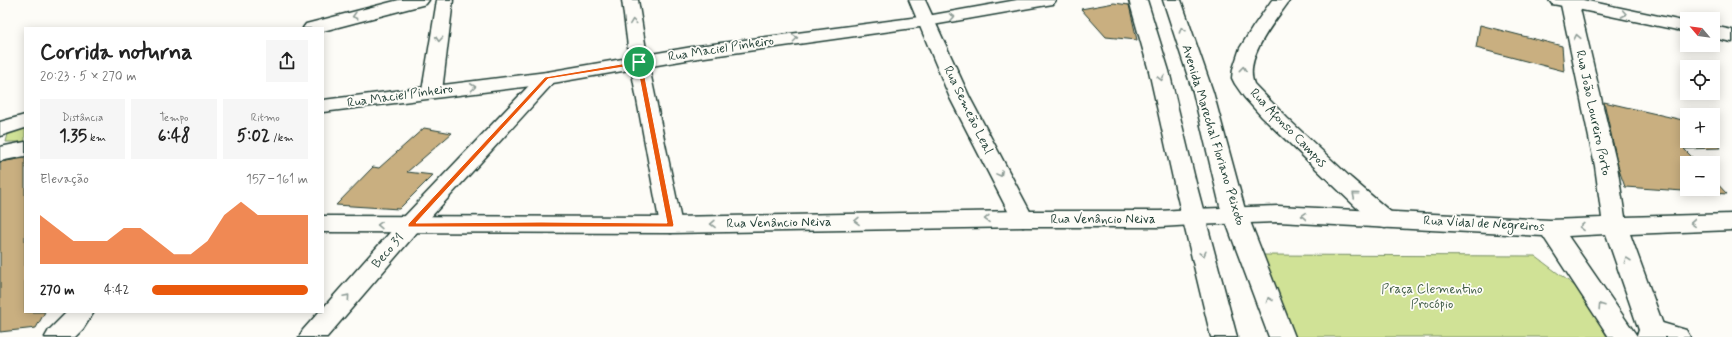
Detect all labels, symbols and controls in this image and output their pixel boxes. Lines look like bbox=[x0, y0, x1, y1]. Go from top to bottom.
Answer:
one-way arrow bbox=[1621, 9, 1627, 17]
one-way arrow bbox=[352, 11, 359, 20]
north arrow bbox=[1680, 12, 1720, 52]
map controls bbox=[1680, 12, 1720, 196]
one-way arrow bbox=[948, 13, 955, 21]
one-way arrow bbox=[629, 19, 638, 25]
one-way arrow bbox=[1178, 26, 1186, 33]
street label: Rua Maciel Pinheiro bbox=[667, 32, 775, 66]
one-way arrow bbox=[792, 34, 798, 43]
one-way arrow bbox=[1573, 34, 1581, 40]
one-way arrow bbox=[435, 35, 444, 42]
text: Corrida noturna bbox=[40, 39, 193, 67]
button: share bbox=[266, 40, 308, 82]
street label: Avenida Marechal Floriano Peixoto bbox=[1177, 43, 1249, 227]
pin bbox=[622, 45, 656, 79]
street label: Rua João Loureiro Porto bbox=[1571, 49, 1615, 177]
icon: arrive bbox=[628, 51, 650, 73]
button: locate bbox=[1680, 60, 1720, 100]
street label: Rua Semeão Leal bbox=[939, 63, 997, 157]
one-way arrow bbox=[1238, 66, 1247, 72]
text: 20:23 · 5 × 270 m bbox=[40, 68, 137, 85]
one-way arrow bbox=[1156, 74, 1165, 81]
street label: Rua Maciel Pinheiro bbox=[346, 80, 454, 112]
one-way arrow bbox=[470, 82, 476, 91]
street label: Rua Afonso Campos bbox=[1244, 85, 1330, 173]
button: + bbox=[1680, 108, 1720, 148]
text: Distância bbox=[62, 111, 103, 125]
text: Tempo bbox=[159, 111, 189, 125]
text: Ritmo bbox=[251, 111, 280, 125]
text: 1.35 bbox=[59, 125, 87, 147]
text: 6:48 bbox=[158, 125, 190, 147]
text: 5:02 bbox=[237, 125, 270, 147]
text: km bbox=[87, 131, 106, 145]
text: /km bbox=[270, 131, 294, 145]
button: − bbox=[1680, 156, 1720, 196]
one-way arrow bbox=[995, 170, 1003, 177]
text: Elevação bbox=[40, 171, 89, 188]
text: 157–161 m bbox=[246, 171, 308, 188]
one-way arrow bbox=[1352, 192, 1359, 199]
street label: Rua Venâncio Neiva bbox=[1050, 211, 1156, 228]
one-way arrow bbox=[1301, 211, 1307, 220]
street label: Rua Vidal de Negreiros bbox=[1423, 212, 1545, 237]
street label: Rua Venâncio Neiva bbox=[726, 214, 832, 232]
one-way arrow bbox=[984, 215, 990, 223]
one-way arrow bbox=[854, 217, 860, 225]
one-way arrow bbox=[1690, 218, 1696, 227]
one-way arrow bbox=[710, 220, 716, 228]
one-way arrow bbox=[377, 221, 383, 229]
one-way arrow bbox=[1579, 223, 1585, 231]
street label: Beco 31 bbox=[368, 230, 408, 272]
one-way arrow bbox=[1198, 251, 1207, 258]
one-way arrow bbox=[1624, 257, 1632, 264]
park label: Praça Clementino Procópio bbox=[1381, 281, 1483, 313]
text: 270 m bbox=[40, 282, 75, 299]
text: 4:42 bbox=[104, 282, 129, 299]
one-way arrow bbox=[342, 295, 349, 302]
one-way arrow bbox=[1265, 297, 1273, 304]
one-way arrow bbox=[1599, 303, 1606, 310]

